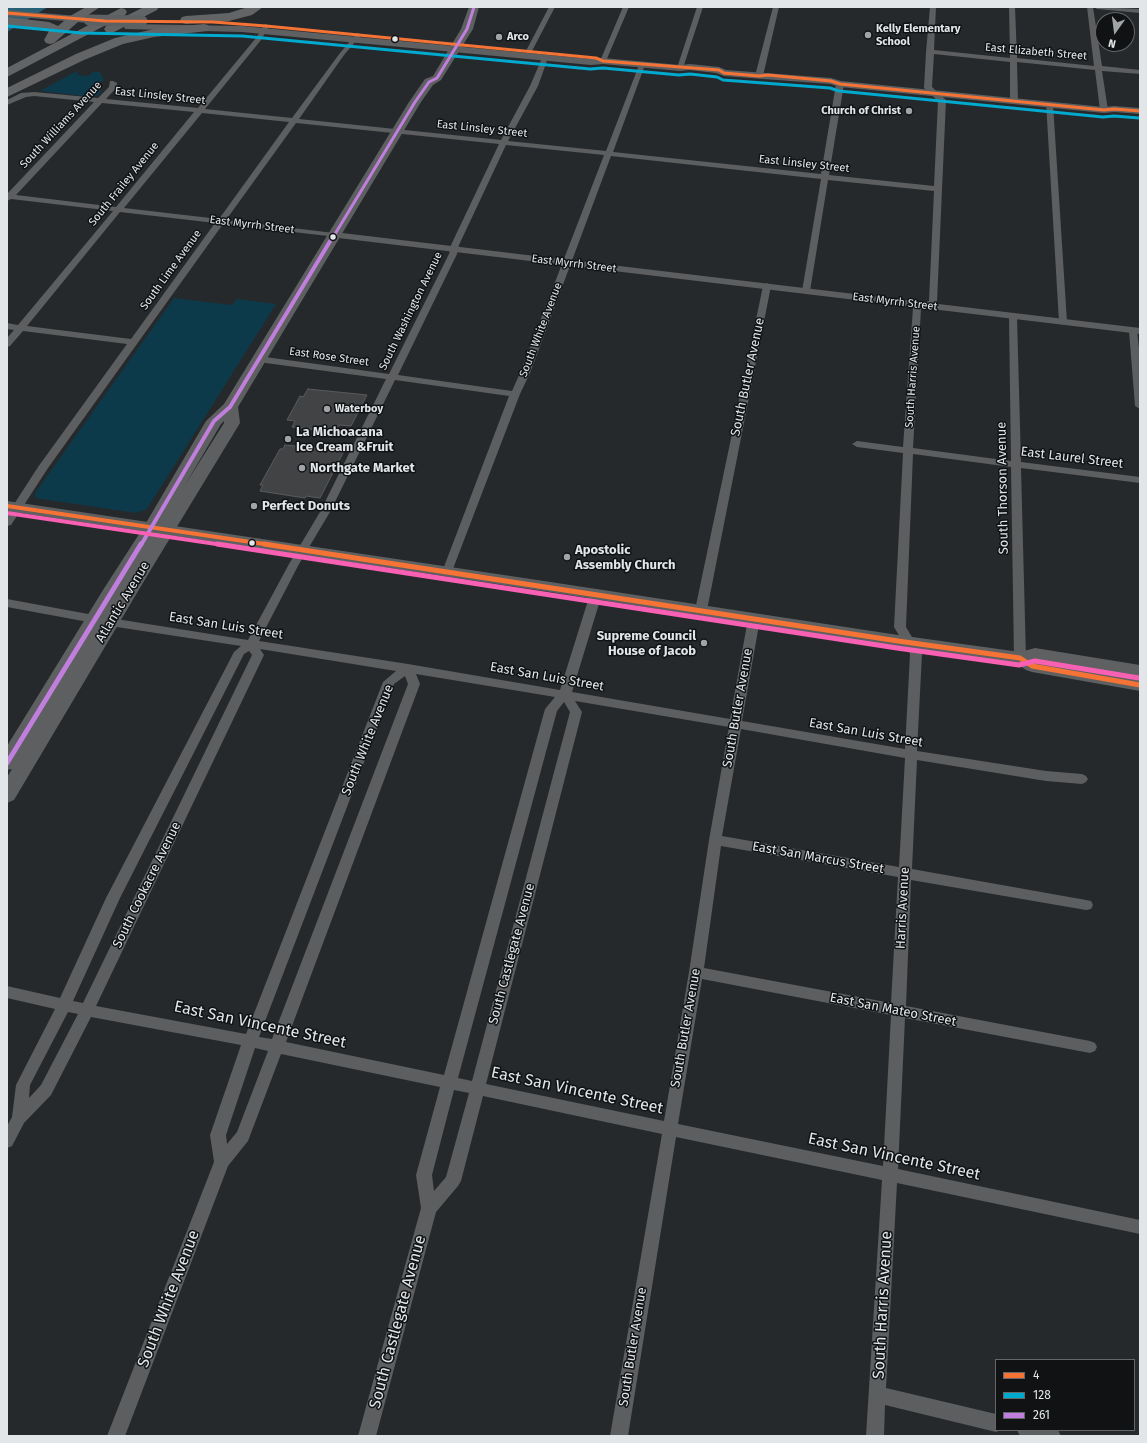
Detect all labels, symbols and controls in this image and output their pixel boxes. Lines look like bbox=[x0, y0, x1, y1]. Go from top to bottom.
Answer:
north arrow bbox=[1095, 12, 1135, 52]
place label: Kelly Elementary School bbox=[876, 22, 961, 48]
place label: Arco bbox=[507, 30, 529, 44]
marker: Kelly Elementary School bbox=[863, 30, 873, 40]
marker: Arco bbox=[494, 32, 504, 42]
unlabelled marker bbox=[390, 34, 400, 44]
text: N bbox=[1107, 36, 1117, 50]
street label: East Elizabeth Street bbox=[985, 41, 1087, 63]
street label: South Williams Avenue bbox=[17, 79, 105, 171]
street label: East Linsley Street bbox=[114, 85, 206, 107]
place label: Church of Christ bbox=[821, 104, 901, 118]
marker: Church of Christ bbox=[904, 106, 914, 116]
street label: East Linsley Street bbox=[436, 118, 528, 140]
street label: South Frailey Avenue bbox=[86, 139, 162, 229]
street label: East Linsley Street bbox=[758, 153, 850, 175]
street label: East Myrrh Street bbox=[209, 213, 295, 237]
street label: South Lime Avenue bbox=[138, 227, 204, 313]
unlabelled marker bbox=[328, 232, 338, 242]
street label: South Washington Avenue bbox=[377, 250, 445, 372]
street label: East Myrrh Street bbox=[531, 252, 617, 276]
street label: South White Avenue bbox=[517, 281, 565, 379]
street label: East Myrrh Street bbox=[852, 290, 938, 314]
street label: South Butler Avenue bbox=[728, 316, 768, 438]
street label: South Harris Avenue bbox=[903, 326, 923, 428]
street label: East Rose Street bbox=[288, 345, 370, 369]
place label: Waterboy bbox=[335, 402, 383, 416]
marker: Waterboy bbox=[322, 404, 332, 414]
street label: South Thorson Avenue bbox=[994, 422, 1012, 554]
place label: La Michoacana Ice Cream &Fruit bbox=[296, 424, 393, 455]
marker: La Michoacana Ice Cream &Fruit bbox=[283, 434, 293, 444]
street label: East Laurel Street bbox=[1020, 444, 1124, 472]
place label: Northgate Market bbox=[310, 460, 415, 476]
marker: Northgate Market bbox=[297, 463, 307, 473]
place label: Perfect Donuts bbox=[262, 498, 350, 514]
marker: Perfect Donuts bbox=[249, 501, 259, 511]
unlabelled marker bbox=[247, 538, 257, 548]
place label: Apostolic Assembly Church bbox=[575, 542, 675, 573]
marker: Apostolic Assembly Church bbox=[562, 552, 572, 562]
street label: Atlantic Avenue bbox=[93, 559, 153, 645]
street label: East San Luis Street bbox=[168, 609, 284, 643]
place label: Supreme Council House of Jacob bbox=[597, 628, 696, 659]
marker: Supreme Council House of Jacob bbox=[699, 638, 709, 648]
street label: South Butler Avenue bbox=[720, 647, 756, 769]
street label: East San Luis Street bbox=[489, 659, 605, 695]
street label: South White Avenue bbox=[339, 682, 397, 798]
street label: East San Luis Street bbox=[808, 715, 924, 751]
street label: South Cookacre Avenue bbox=[110, 819, 184, 951]
street label: East San Marcus Street bbox=[751, 839, 885, 877]
street label: Harris Avenue bbox=[893, 867, 913, 949]
street label: South Castlegate Avenue bbox=[486, 882, 538, 1026]
street label: South Butler Avenue bbox=[668, 967, 704, 1089]
street label: East San Mateo Street bbox=[829, 990, 957, 1030]
street label: East San Vincente Street bbox=[172, 997, 348, 1053]
street label: East San Vincente Street bbox=[489, 1063, 665, 1119]
street label: East San Vincente Street bbox=[806, 1129, 982, 1185]
street label: South White Avenue bbox=[134, 1228, 204, 1370]
street label: South Harris Avenue bbox=[870, 1231, 896, 1379]
street label: South Castlegate Avenue bbox=[366, 1233, 430, 1411]
street label: South Butler Avenue bbox=[616, 1286, 650, 1408]
legend bbox=[995, 1359, 1135, 1431]
text: 4 bbox=[1033, 1368, 1039, 1382]
text: 128 bbox=[1033, 1388, 1051, 1402]
text: 261 bbox=[1033, 1408, 1050, 1422]

